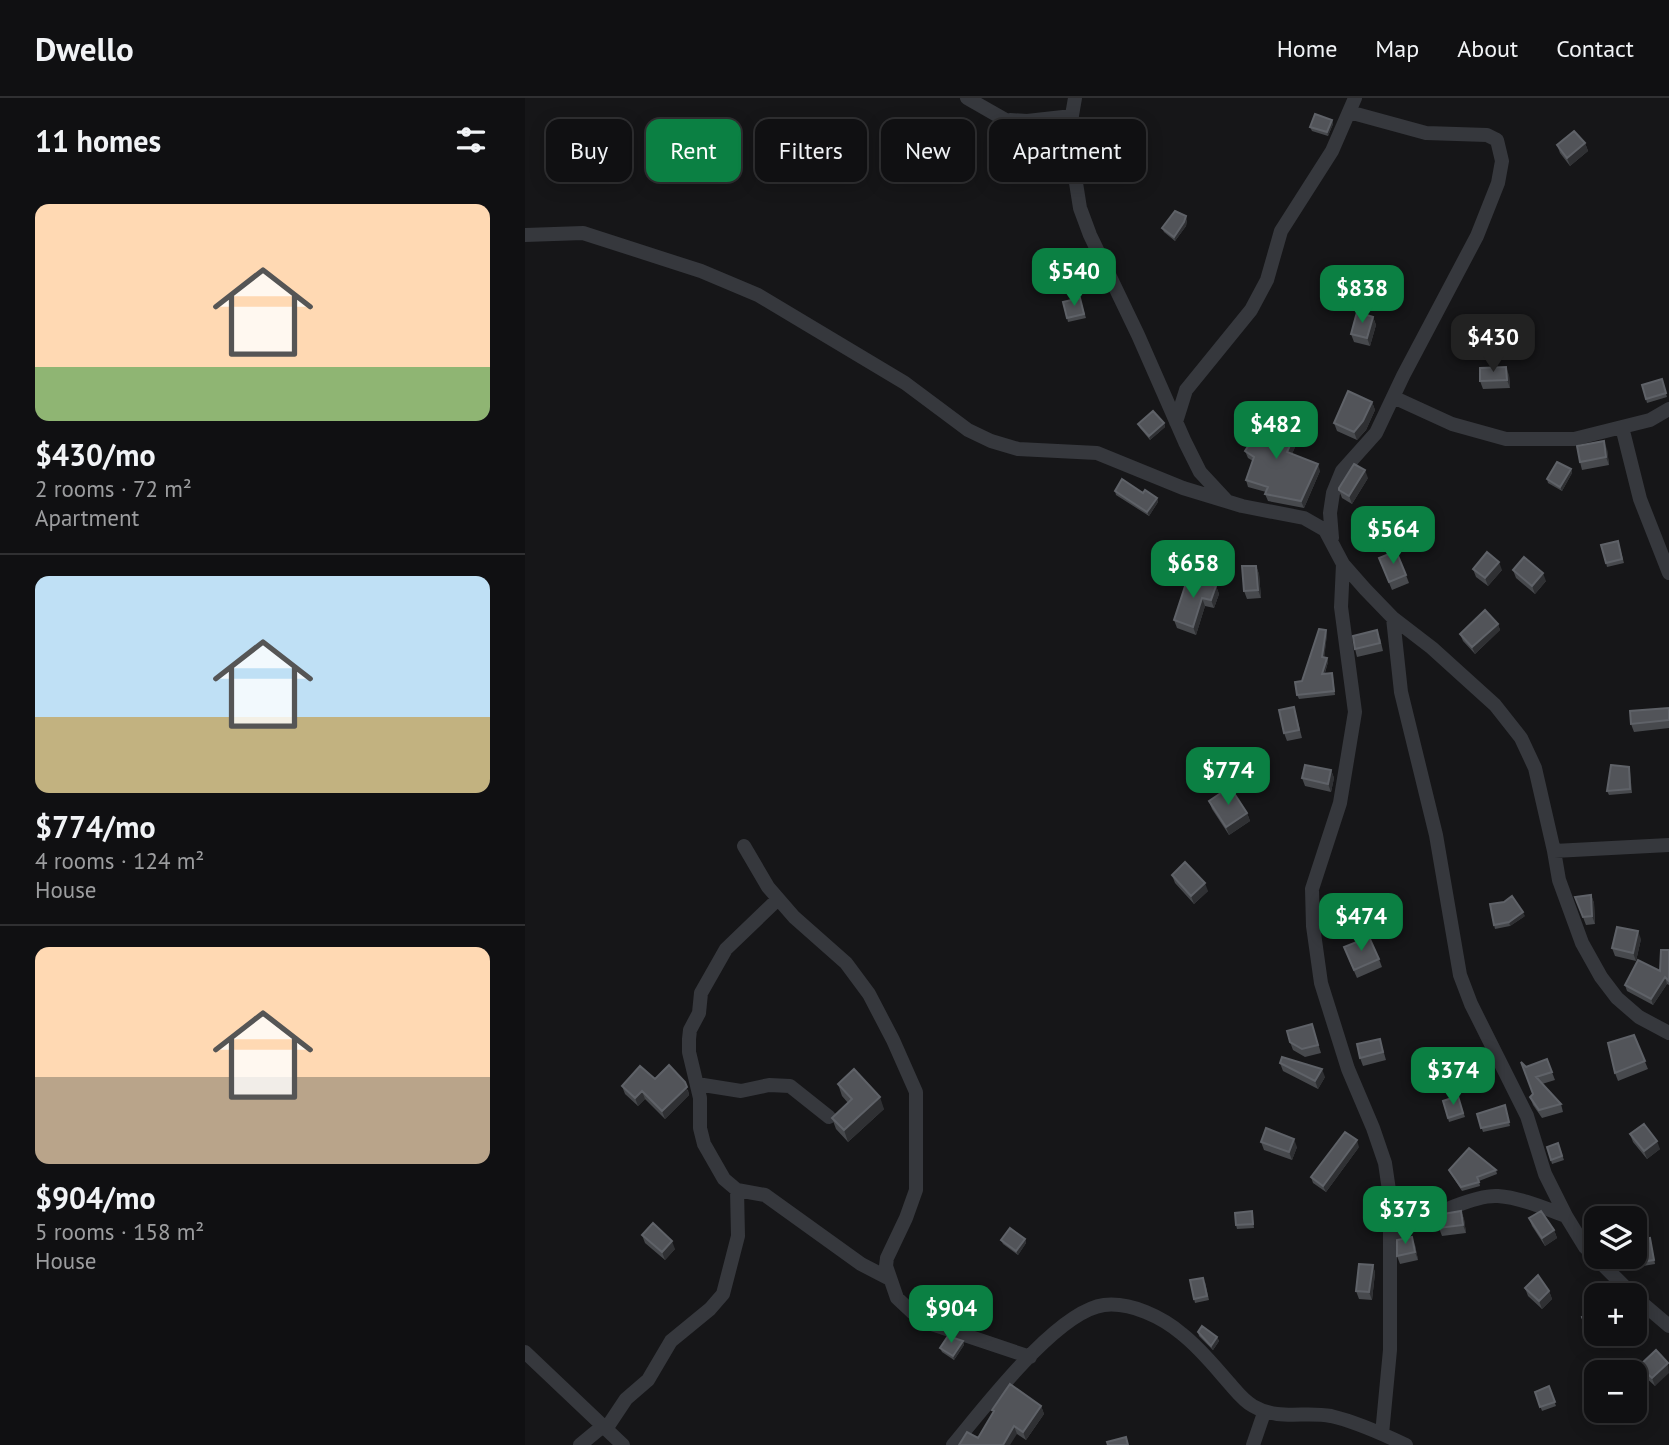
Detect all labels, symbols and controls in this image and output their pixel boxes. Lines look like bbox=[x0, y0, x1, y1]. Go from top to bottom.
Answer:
text: Dwello bbox=[35, 27, 134, 70]
text: Home bbox=[1277, 33, 1337, 64]
text: Map bbox=[1375, 33, 1419, 64]
text: About bbox=[1457, 33, 1518, 64]
text: Contact bbox=[1556, 33, 1634, 64]
chip: Buy bbox=[546, 119, 632, 182]
chip: Rent bbox=[646, 119, 741, 182]
chip: Filters bbox=[755, 119, 867, 182]
chip: New bbox=[881, 119, 975, 182]
chip: Apartment bbox=[989, 119, 1146, 182]
text: 11 homes bbox=[35, 121, 161, 160]
icon: filters bbox=[452, 121, 490, 159]
pin: $540 bbox=[1033, 248, 1115, 308]
icon: home bbox=[200, 249, 326, 375]
text: $540 bbox=[1048, 256, 1100, 285]
pin: $838 bbox=[1321, 266, 1403, 325]
text: $838 bbox=[1336, 273, 1388, 302]
pin: $430 bbox=[1452, 314, 1534, 374]
text: $430 bbox=[1467, 322, 1519, 351]
pin: $482 bbox=[1235, 402, 1317, 461]
text: $482 bbox=[1250, 409, 1302, 438]
text: $430/mo bbox=[35, 435, 156, 474]
text: 2 rooms · 72 m² bbox=[35, 474, 192, 503]
text: Apartment bbox=[35, 503, 139, 532]
pin: $564 bbox=[1352, 506, 1434, 566]
text: $564 bbox=[1367, 514, 1419, 543]
pin: $658 bbox=[1152, 540, 1234, 600]
text: $658 bbox=[1167, 548, 1219, 577]
icon: home bbox=[200, 621, 326, 747]
pin: $774 bbox=[1187, 748, 1269, 807]
text: $774 bbox=[1202, 755, 1254, 784]
text: $774/mo bbox=[35, 807, 156, 846]
text: 4 rooms · 124 m² bbox=[35, 846, 204, 875]
text: House bbox=[35, 875, 97, 904]
pin: $474 bbox=[1320, 894, 1402, 953]
text: $474 bbox=[1335, 901, 1387, 930]
icon: home bbox=[200, 992, 326, 1118]
pin: $374 bbox=[1412, 1048, 1494, 1107]
text: $374 bbox=[1427, 1055, 1479, 1084]
text: $904/mo bbox=[35, 1178, 156, 1217]
pin: $373 bbox=[1364, 1186, 1446, 1246]
text: $373 bbox=[1379, 1194, 1431, 1223]
map controls bbox=[1584, 1206, 1647, 1423]
button: layers bbox=[1584, 1206, 1647, 1269]
text: 5 rooms · 158 m² bbox=[35, 1217, 204, 1246]
text: House bbox=[35, 1246, 97, 1275]
button: + bbox=[1584, 1283, 1647, 1346]
pin: $904 bbox=[910, 1286, 992, 1345]
text: $904 bbox=[925, 1293, 977, 1322]
button: − bbox=[1584, 1360, 1647, 1423]

